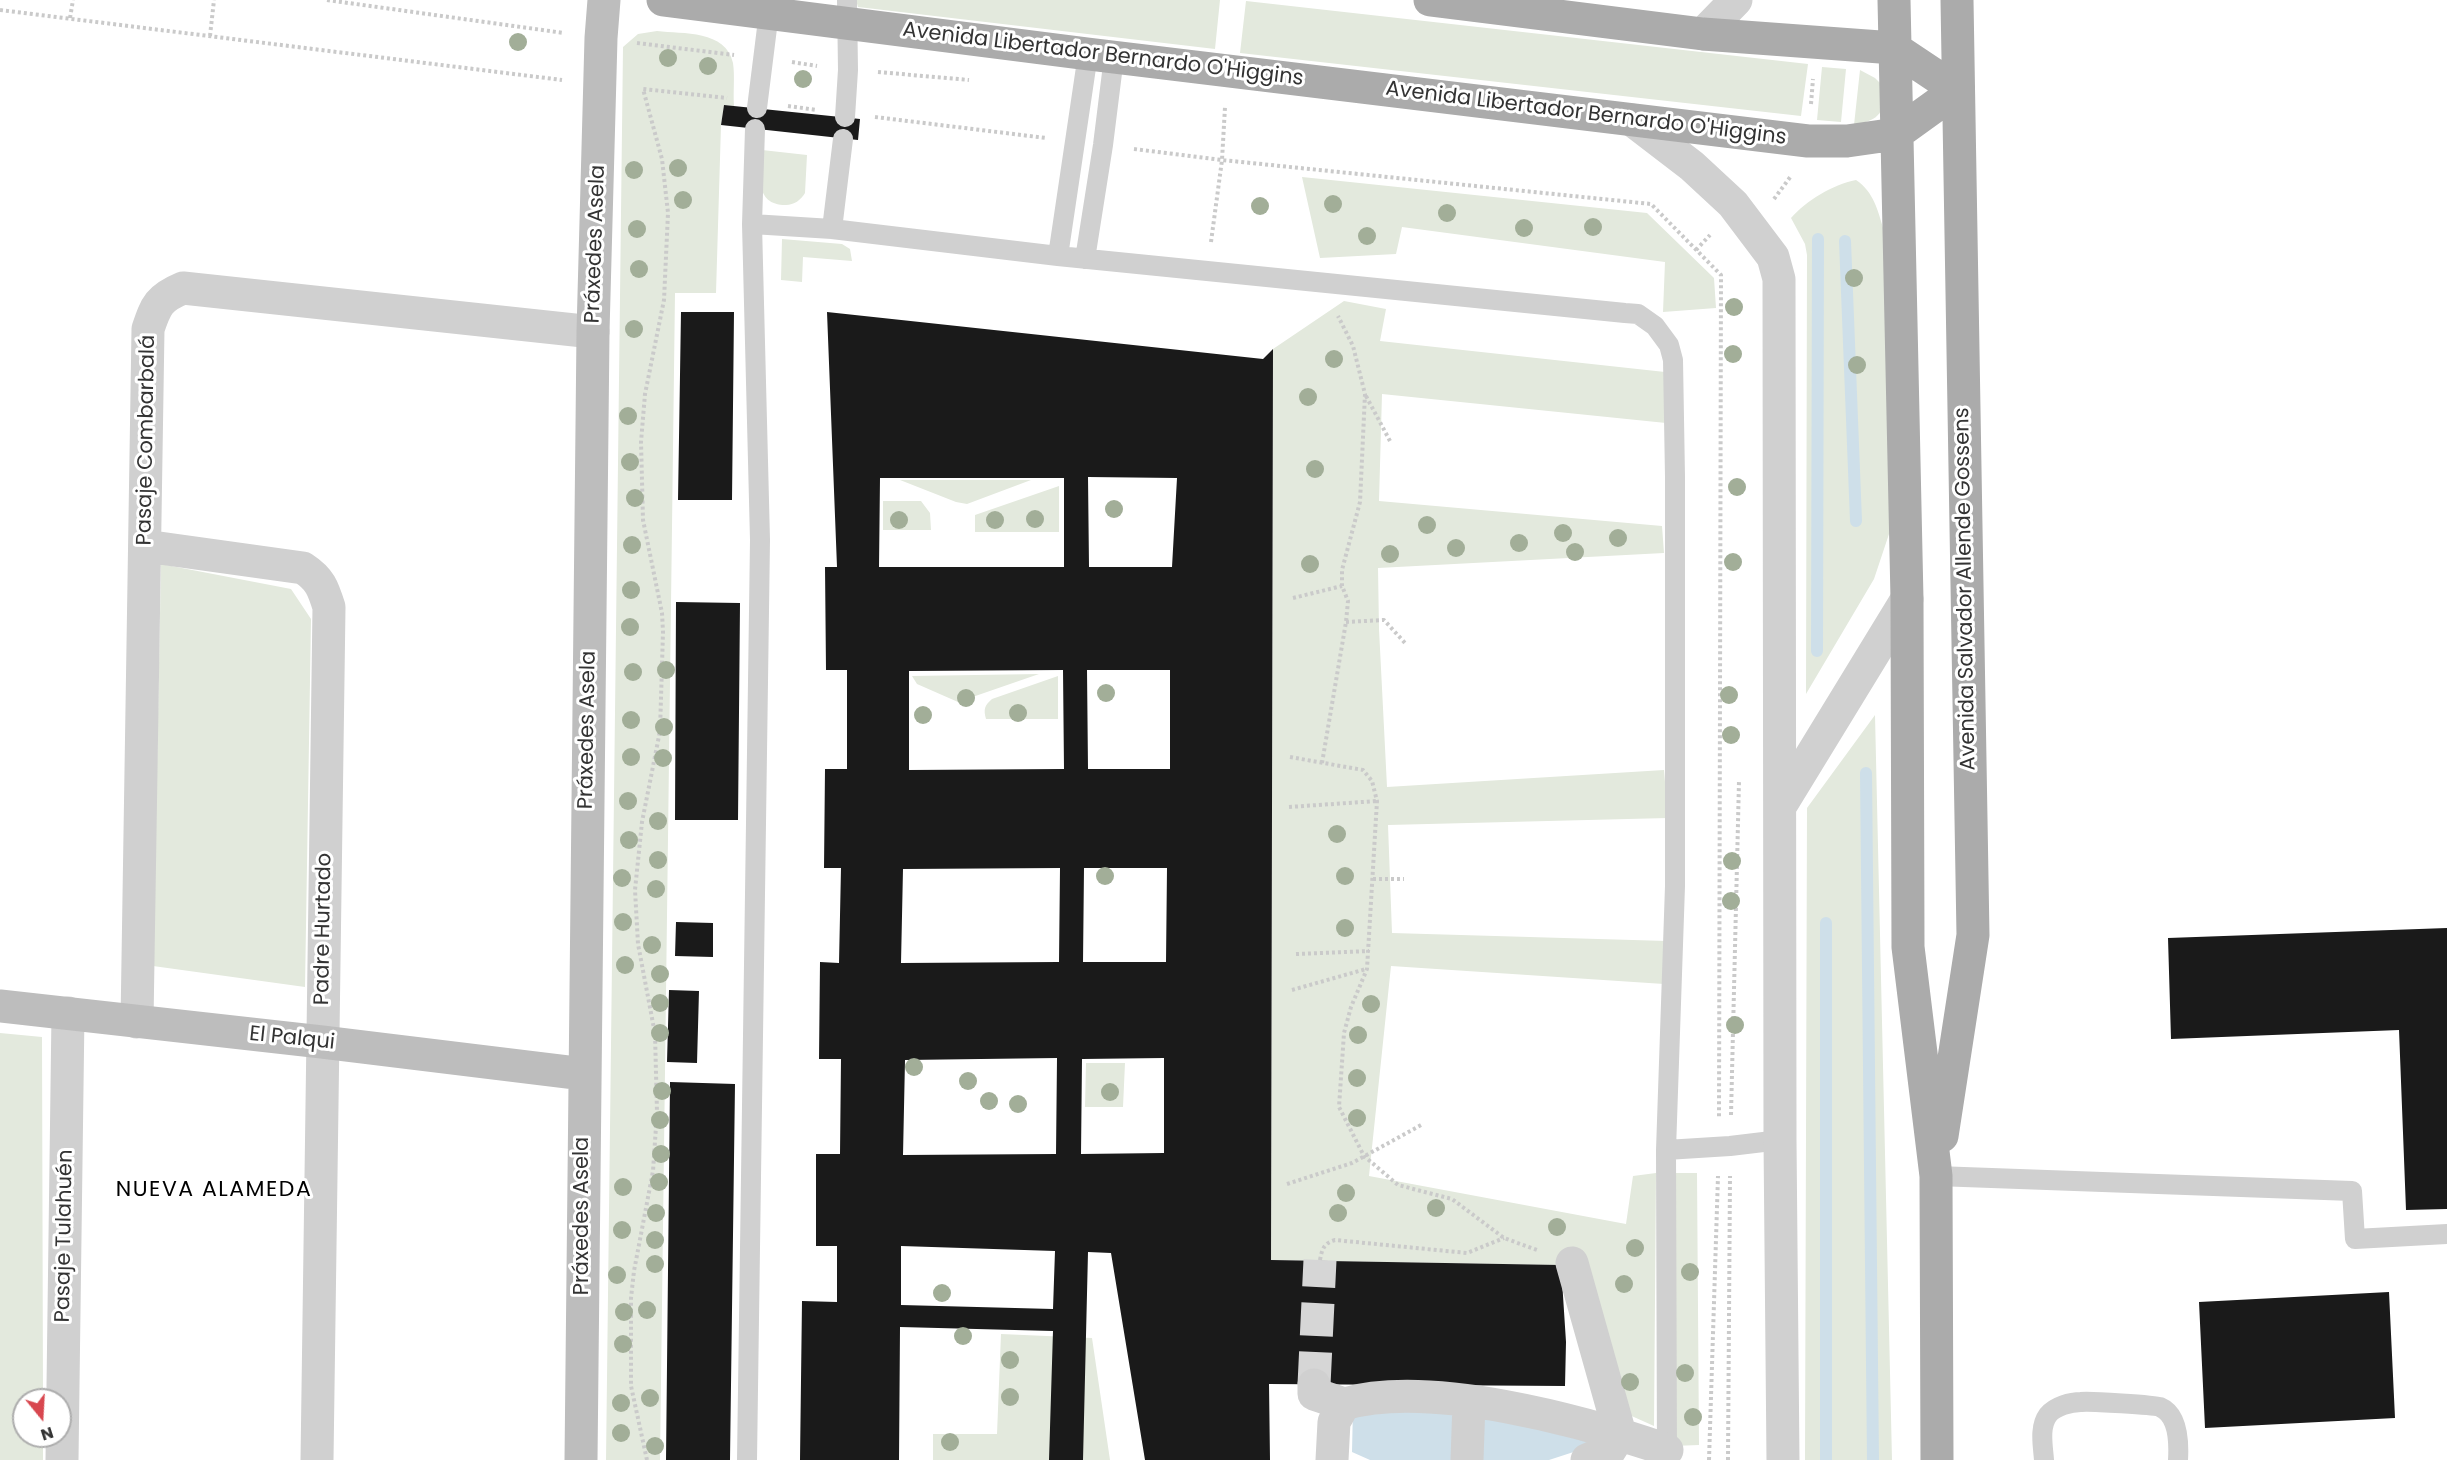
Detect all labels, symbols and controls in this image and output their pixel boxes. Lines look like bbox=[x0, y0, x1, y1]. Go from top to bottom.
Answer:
street label: Avenida Libertador Bernardo O'Higgins bbox=[901, 18, 1305, 92]
street label: Avenida Libertador Bernardo O'Higgins bbox=[1384, 77, 1788, 151]
street label: Práxedes Asela bbox=[581, 164, 611, 324]
street label: Pasaje Combarbalá bbox=[133, 334, 161, 546]
street label: Avenida Salvador Allende Gossens bbox=[1950, 407, 1982, 771]
street label: Práxedes Asela bbox=[574, 651, 602, 809]
street label: Padre Hurtado bbox=[310, 853, 338, 1005]
street label: El Palqui bbox=[248, 1022, 336, 1056]
street label: Práxedes Asela bbox=[570, 1137, 596, 1295]
street label: Pasaje Tulahuén bbox=[51, 1149, 79, 1323]
district label: NUEVA ALAMEDA bbox=[116, 1177, 312, 1203]
north arrow bbox=[12, 1388, 72, 1448]
text: N bbox=[38, 1421, 56, 1446]

